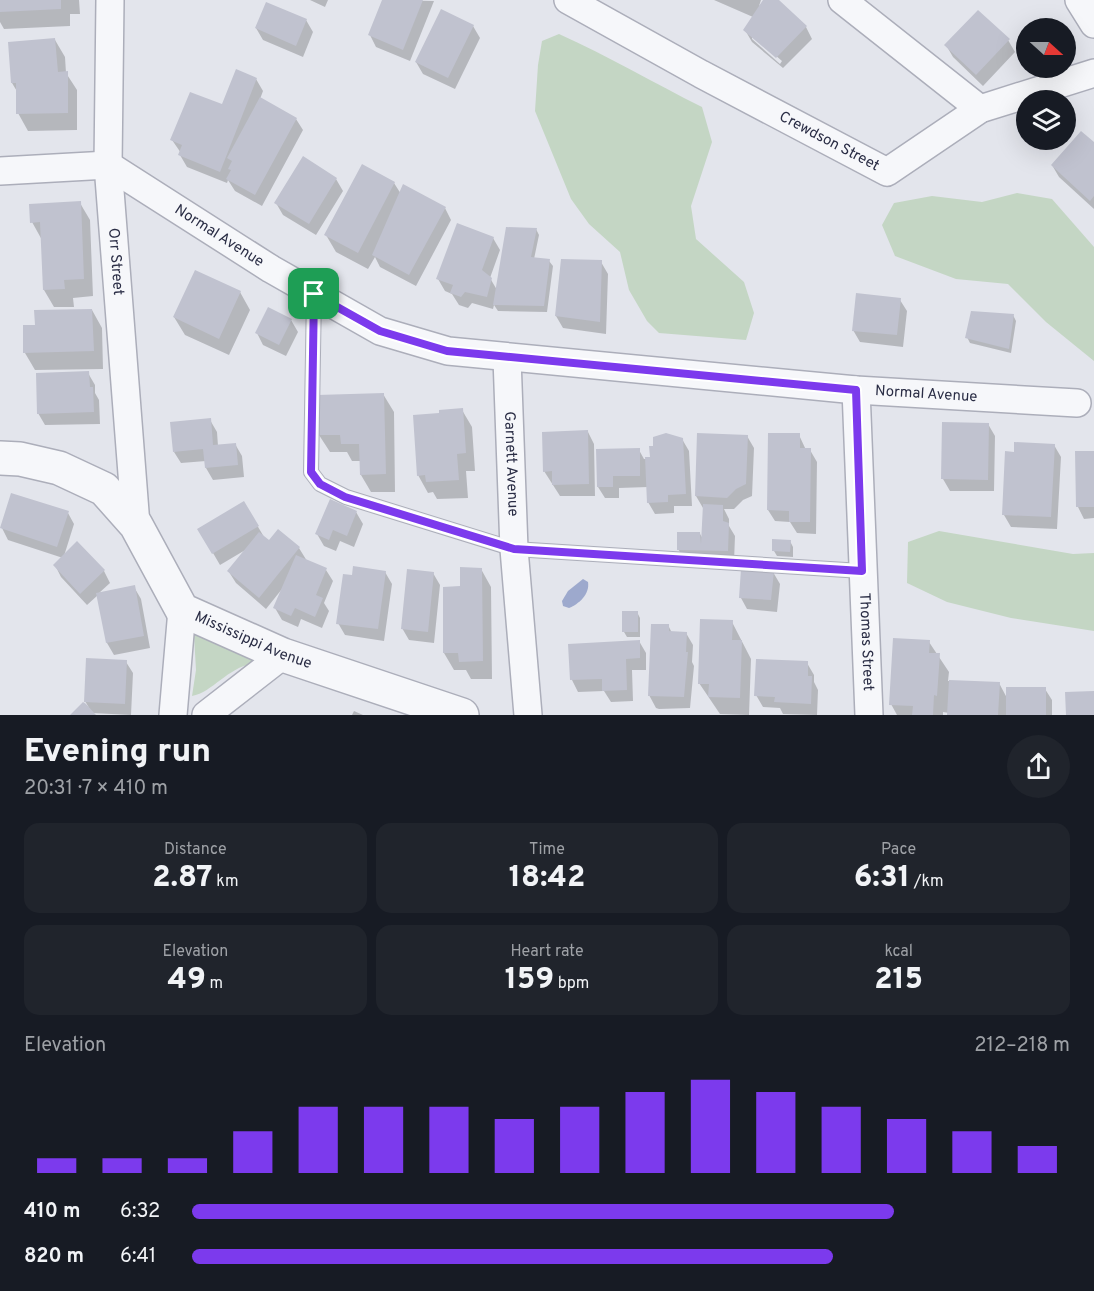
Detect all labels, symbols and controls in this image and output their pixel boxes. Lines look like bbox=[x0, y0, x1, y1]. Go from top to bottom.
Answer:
north arrow bbox=[1016, 18, 1076, 78]
map controls bbox=[1016, 18, 1076, 150]
button: layers bbox=[1016, 90, 1076, 150]
street label: Crewdson Street bbox=[776, 107, 882, 176]
street label: Normal Avenue bbox=[171, 200, 267, 271]
street label: Orr Street bbox=[103, 227, 128, 296]
pin bbox=[288, 268, 339, 319]
icon: arrive bbox=[297, 277, 330, 310]
street label: Normal Avenue bbox=[875, 382, 978, 407]
street label: Garnett Avenue bbox=[499, 411, 522, 517]
street label: Thomas Street bbox=[855, 592, 878, 691]
street label: Mississippi Avenue bbox=[192, 607, 314, 673]
text: Evening run bbox=[24, 732, 211, 774]
button: share bbox=[1007, 735, 1070, 798]
text: 20:31 · 7 × 410 m bbox=[24, 776, 168, 802]
text: Distance bbox=[164, 840, 227, 860]
text: Time bbox=[529, 840, 565, 860]
text: Pace bbox=[881, 840, 916, 860]
text: 2.87 bbox=[152, 860, 213, 897]
text: 18:42 bbox=[509, 860, 585, 897]
text: 6:31 bbox=[854, 860, 910, 897]
text: km bbox=[213, 872, 238, 892]
text: /km bbox=[910, 872, 944, 892]
text: Elevation bbox=[162, 942, 228, 962]
text: Heart rate bbox=[510, 942, 584, 962]
text: kcal bbox=[884, 942, 913, 962]
text: 49 bbox=[168, 962, 206, 999]
text: 159 bbox=[505, 962, 554, 999]
text: 215 bbox=[874, 962, 923, 999]
text: m bbox=[206, 974, 223, 994]
text: bpm bbox=[554, 974, 589, 994]
text: Elevation bbox=[24, 1033, 106, 1059]
text: 212–218 m bbox=[974, 1033, 1070, 1059]
text: 410 m bbox=[24, 1199, 81, 1225]
text: 6:32 bbox=[120, 1199, 160, 1225]
text: 820 m bbox=[24, 1244, 84, 1270]
text: 6:41 bbox=[120, 1244, 156, 1270]

